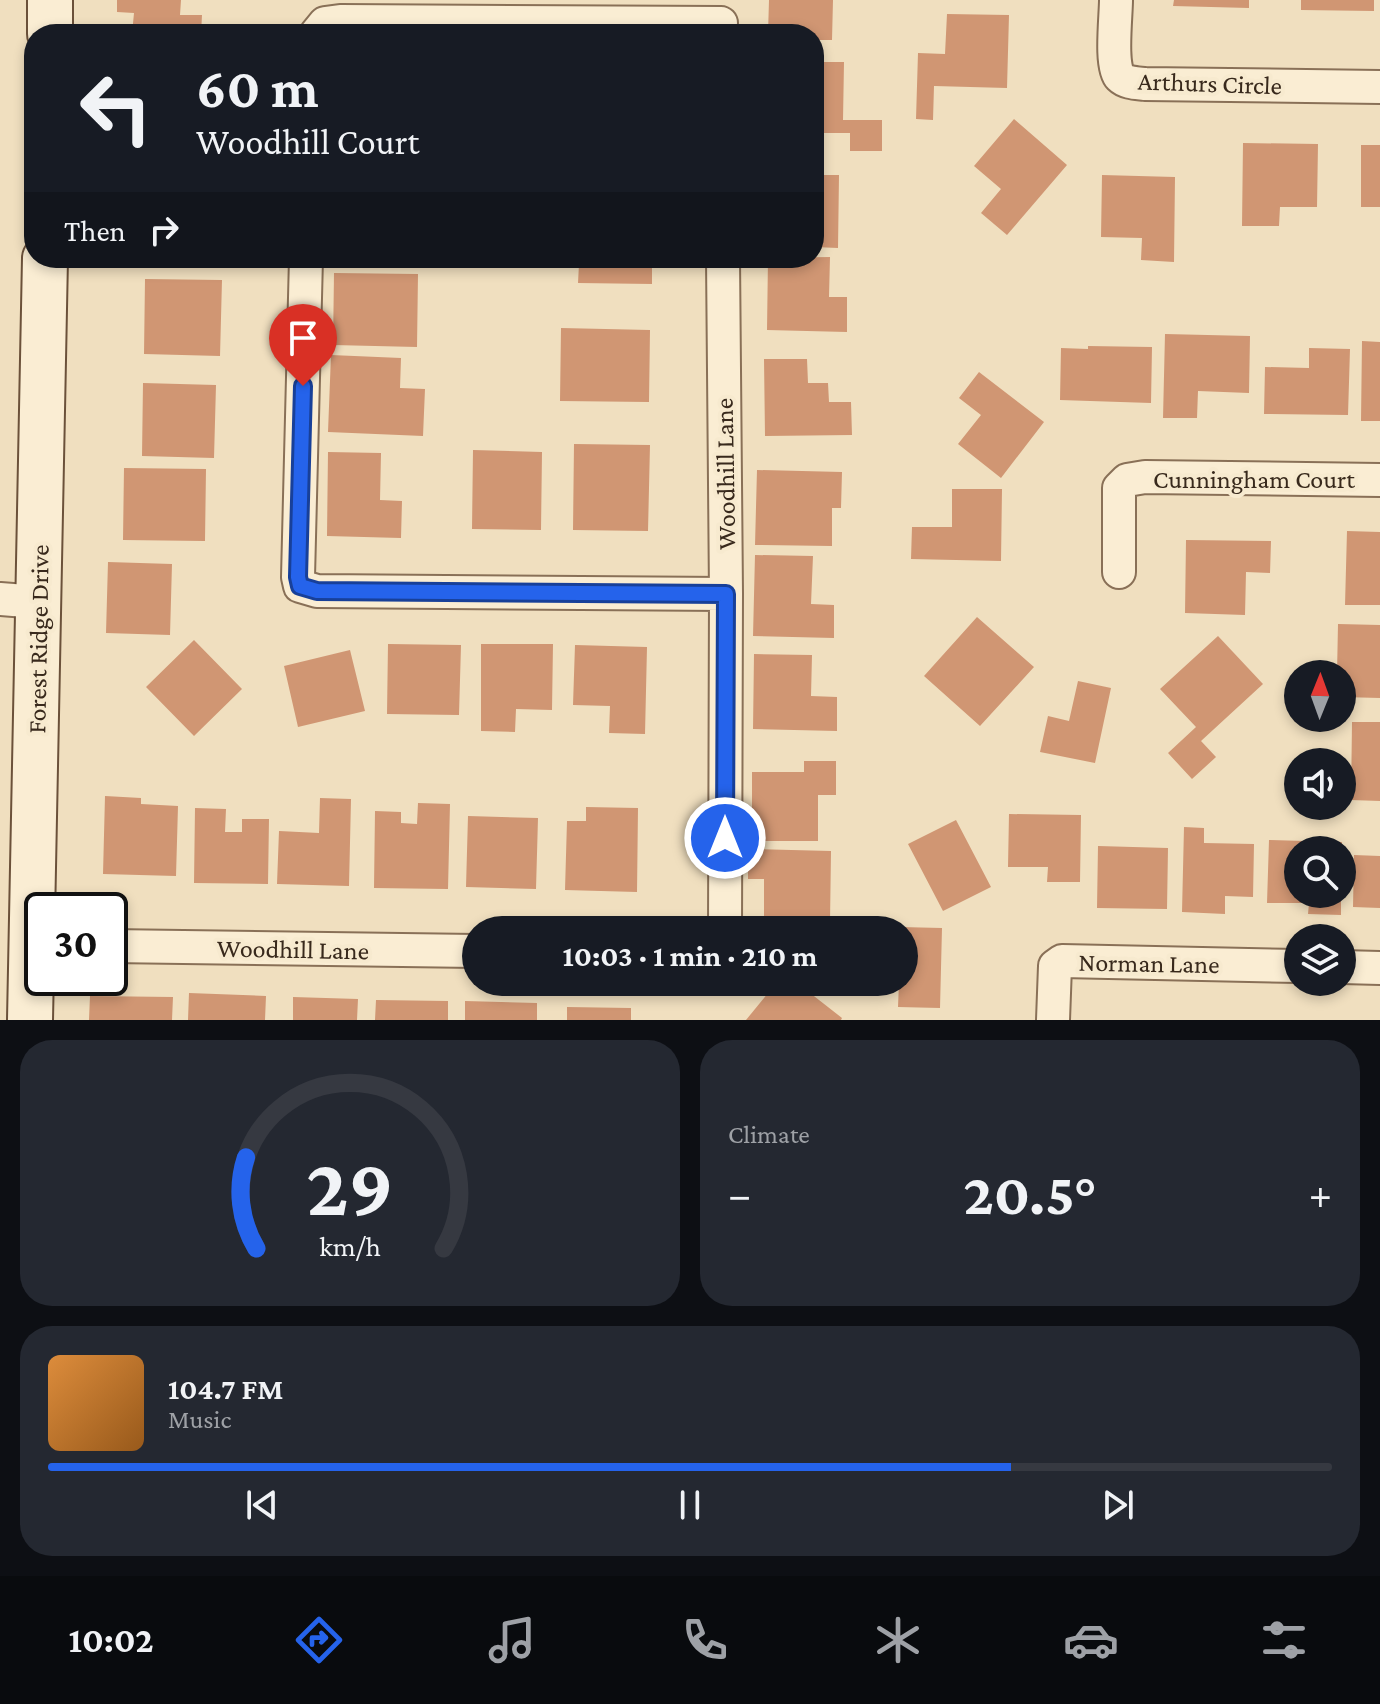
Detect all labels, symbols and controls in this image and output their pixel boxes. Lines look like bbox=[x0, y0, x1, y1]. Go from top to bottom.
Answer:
icon: left bbox=[64, 56, 168, 160]
text: 60 m bbox=[196, 57, 319, 119]
street label: Arthurs Circle bbox=[1137, 66, 1283, 101]
text: Woodhill Court bbox=[196, 122, 419, 162]
icon: right bbox=[142, 208, 186, 252]
text: Then bbox=[64, 214, 126, 247]
pin bbox=[269, 304, 337, 386]
icon: arrive bbox=[281, 316, 325, 360]
street label: Woodhill Lane bbox=[710, 398, 741, 550]
street label: Cunningham Court bbox=[1153, 465, 1355, 494]
street label: Forest Ridge Drive bbox=[22, 544, 55, 734]
north arrow bbox=[1284, 660, 1356, 732]
map controls bbox=[1284, 660, 1356, 996]
button: sound bbox=[1284, 748, 1356, 820]
position arrow bbox=[683, 796, 767, 880]
button: search bbox=[1284, 836, 1356, 908]
speed limit sign: 30 bbox=[24, 892, 128, 996]
button: layers bbox=[1284, 924, 1356, 996]
street label: Woodhill Lane bbox=[217, 934, 369, 965]
text: 10:03 · 1 min · 210 m bbox=[562, 939, 818, 972]
street label: Norman Lane bbox=[1078, 948, 1220, 979]
text: Climate bbox=[728, 1120, 810, 1149]
text: 29 bbox=[306, 1140, 394, 1233]
text: 20.5° bbox=[963, 1160, 1097, 1227]
text: − bbox=[728, 1170, 751, 1218]
text: + bbox=[1309, 1170, 1332, 1218]
text: km/h bbox=[319, 1230, 381, 1262]
text: 104.7 FM bbox=[168, 1372, 283, 1405]
text: Music bbox=[168, 1405, 231, 1434]
icon: previous bbox=[240, 1483, 284, 1527]
icon: pause bbox=[668, 1483, 712, 1527]
icon: next bbox=[1096, 1483, 1140, 1527]
icon: directions bbox=[291, 1612, 347, 1668]
icon: music bbox=[484, 1612, 540, 1668]
icon: phone bbox=[677, 1612, 733, 1668]
icon: climate bbox=[870, 1612, 926, 1668]
icon: car bbox=[1063, 1612, 1119, 1668]
icon: filters bbox=[1256, 1612, 1312, 1668]
text: 10:02 bbox=[68, 1620, 154, 1660]

